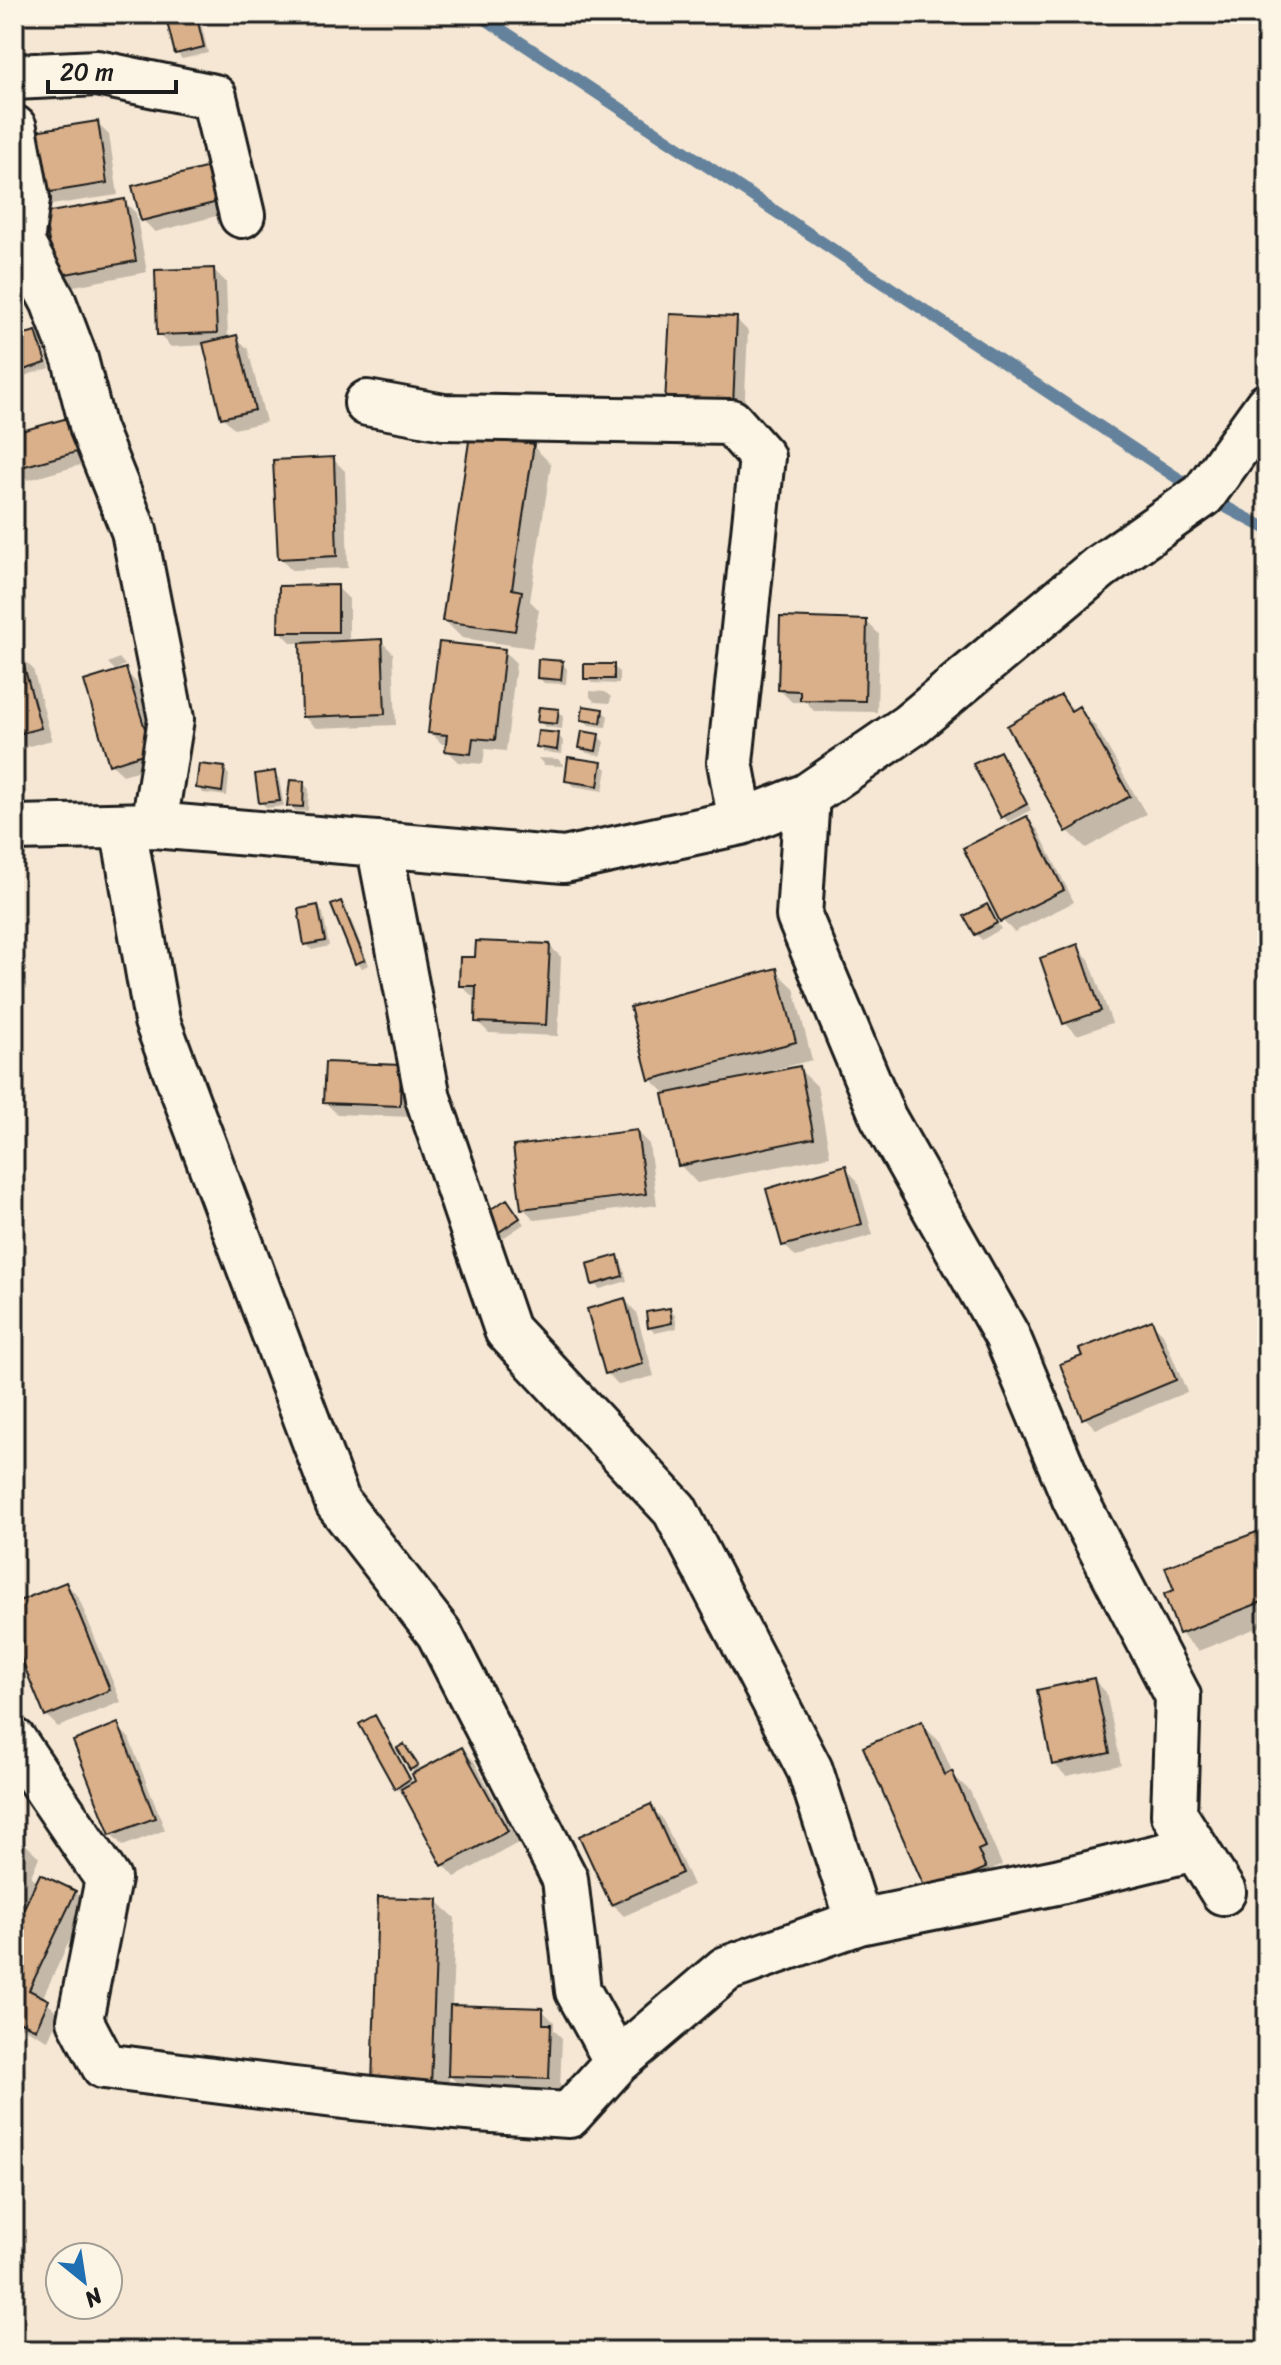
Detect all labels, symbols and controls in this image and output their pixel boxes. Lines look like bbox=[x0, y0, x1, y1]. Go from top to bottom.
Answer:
scale bar bbox=[48, 44, 176, 94]
text: 20 m bbox=[60, 51, 114, 93]
north arrow bbox=[44, 2241, 124, 2321]
text: N bbox=[77, 2277, 111, 2319]

